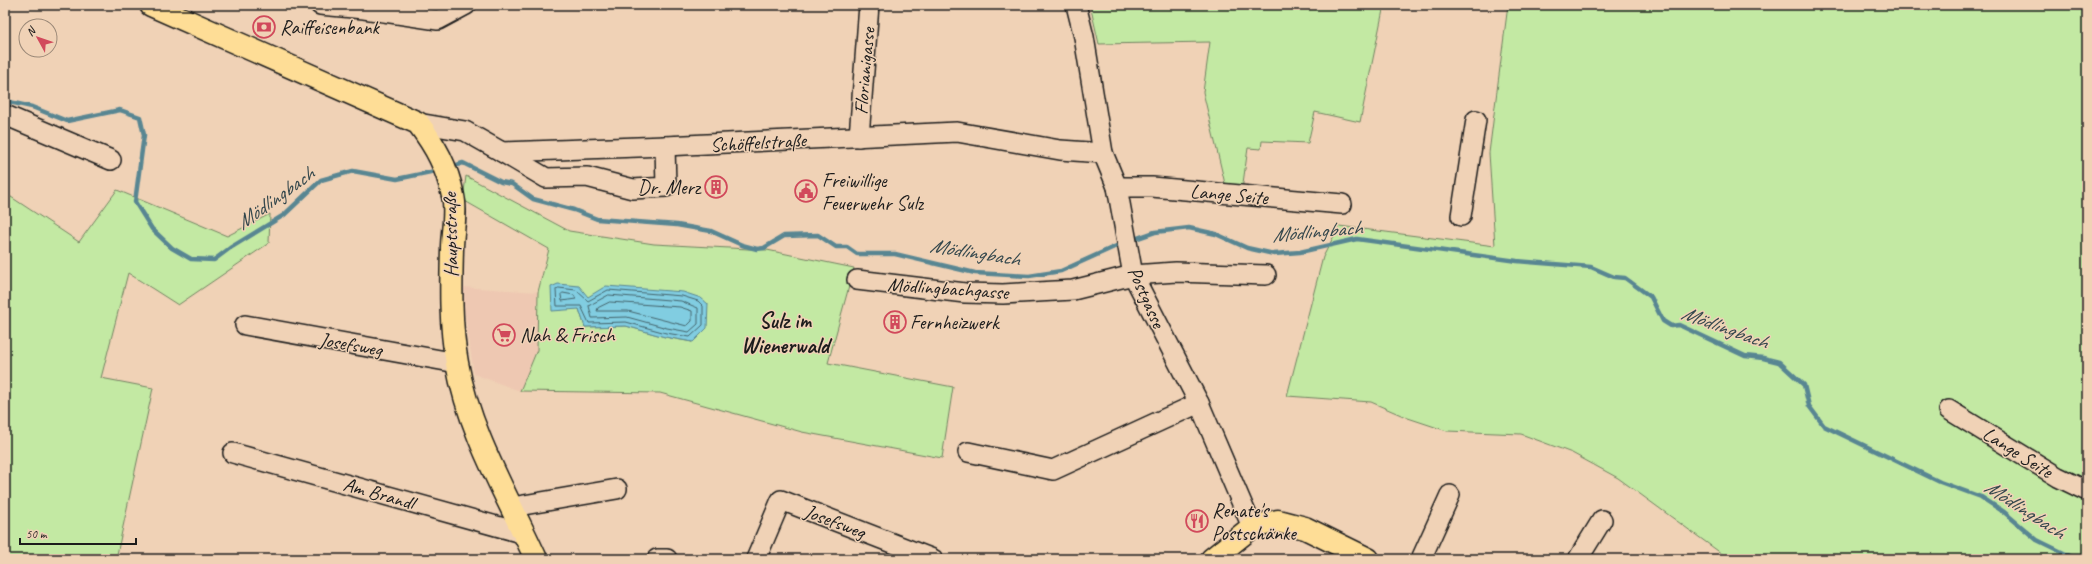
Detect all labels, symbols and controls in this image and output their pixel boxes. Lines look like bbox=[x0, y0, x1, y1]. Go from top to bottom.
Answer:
bank icon: Raiffeisenbank bbox=[251, 14, 277, 40]
place label: Raiffeisenbank bbox=[280, 15, 380, 40]
north arrow bbox=[18, 18, 58, 58]
text: N bbox=[23, 23, 39, 39]
street label: Florianigasse bbox=[848, 25, 881, 115]
street label: Schöffelstraße bbox=[710, 127, 808, 157]
water label: Mödlingbach bbox=[231, 160, 321, 235]
place label: Freiwillige Feuerwehr Sulz bbox=[822, 168, 925, 216]
building icon: Dr. Merz bbox=[703, 174, 729, 200]
place label: Dr. Merz bbox=[638, 175, 702, 200]
public building icon: Freiwillige Feuerwehr Sulz bbox=[793, 178, 819, 204]
street label: Lange Seite bbox=[1189, 179, 1270, 210]
street label: Hauptstraße bbox=[437, 191, 464, 278]
water label: Mödlingbach bbox=[1271, 214, 1365, 248]
water label: Mödlingbach bbox=[928, 232, 1024, 272]
street label: Postgasse bbox=[1122, 263, 1172, 333]
street label: Mödlingbachgasse bbox=[887, 272, 1011, 305]
water label: Mödlingbach bbox=[1678, 299, 1774, 355]
district label: Sulz im Wienerwald bbox=[741, 307, 833, 360]
building icon: Fernheizwerk bbox=[882, 309, 908, 335]
place label: Fernheizwerk bbox=[910, 310, 1000, 335]
supermarket icon: Nah & Frisch bbox=[491, 322, 517, 348]
place label: Nah & Frisch bbox=[520, 323, 616, 348]
street label: Josefsweg bbox=[317, 327, 386, 363]
street label: Lange Seite bbox=[1978, 421, 2059, 484]
street label: Am Brandl bbox=[340, 471, 421, 517]
water label: Mödlingbach bbox=[1980, 474, 2072, 546]
street label: Josefsweg bbox=[800, 498, 870, 545]
place label: Renate's Postschänke bbox=[1212, 498, 1297, 546]
restaurant icon: Renate's Postschänke bbox=[1184, 508, 1210, 534]
scale bar bbox=[20, 520, 136, 546]
text: 50 m bbox=[26, 526, 48, 542]

